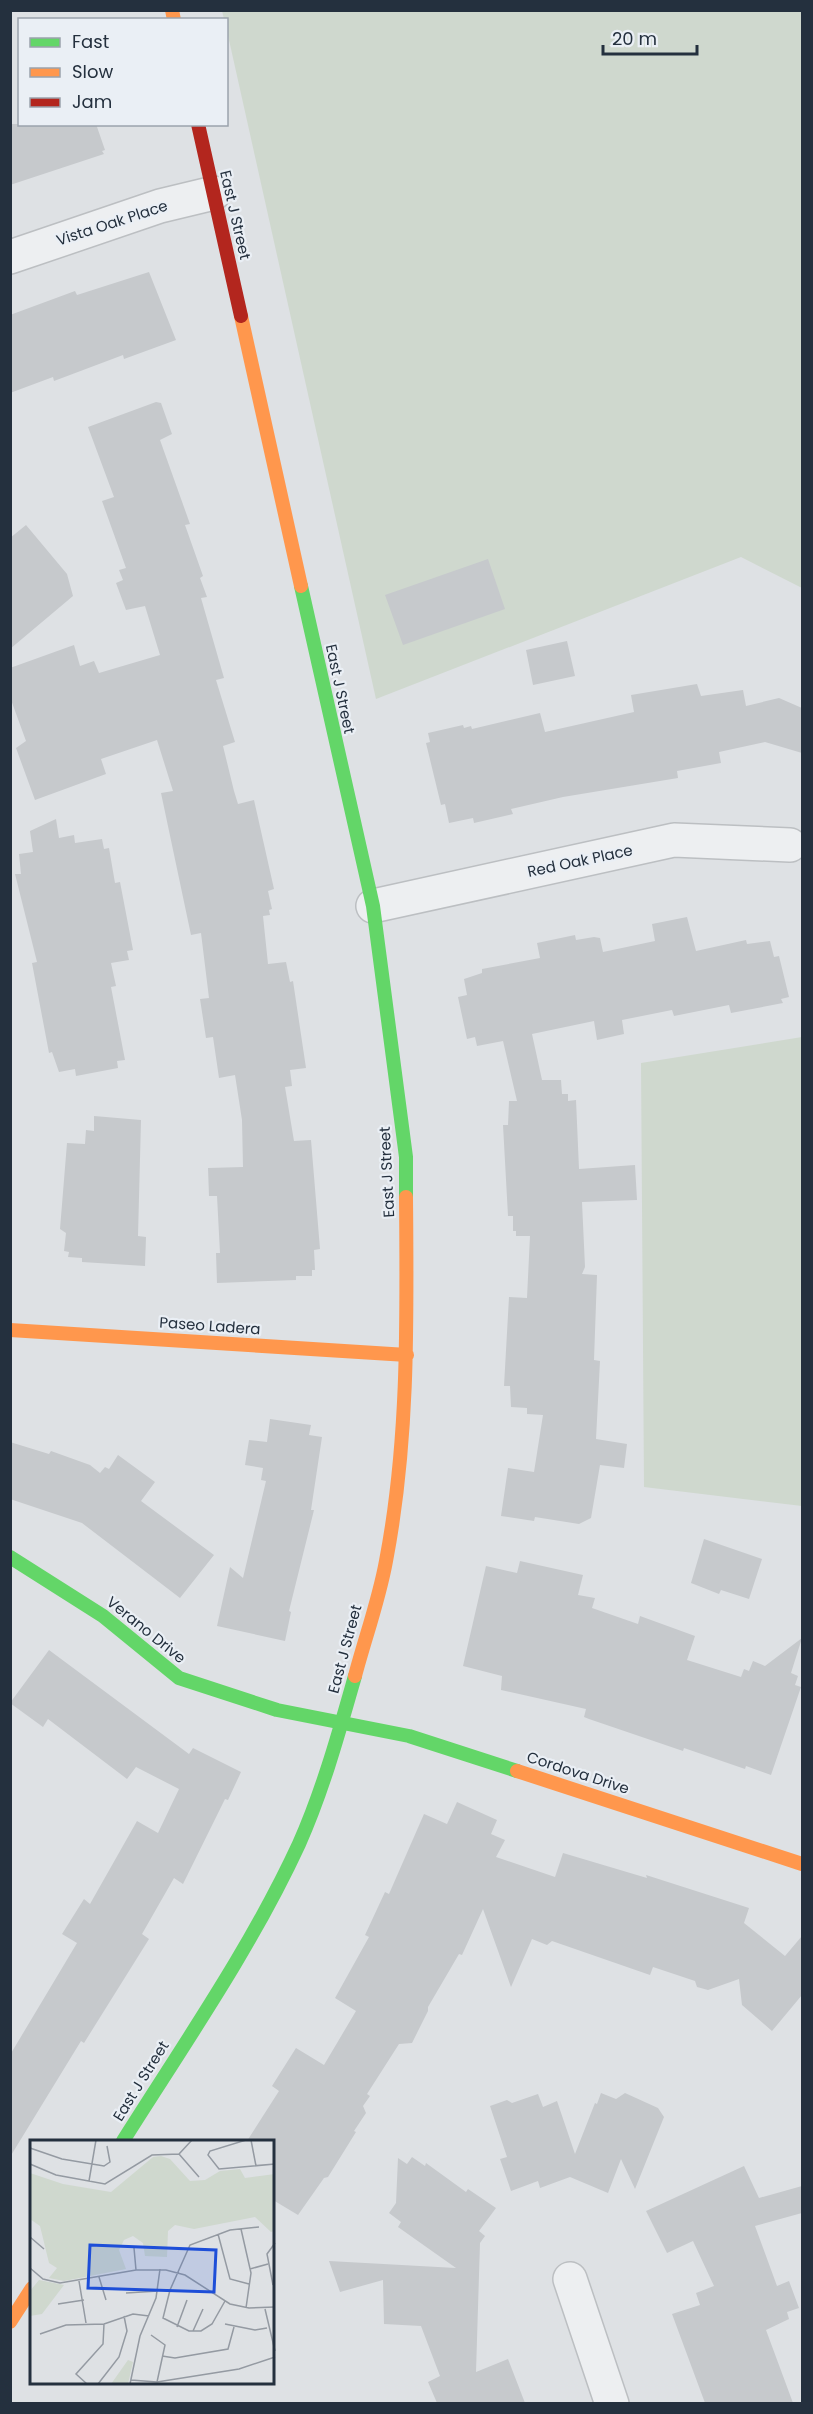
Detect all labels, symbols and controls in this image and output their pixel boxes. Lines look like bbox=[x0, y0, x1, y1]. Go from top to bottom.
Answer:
legend bbox=[18, 18, 228, 126]
scale bar bbox=[603, 18, 698, 56]
text: 20 m bbox=[612, 26, 657, 51]
text: Fast bbox=[72, 29, 109, 54]
text: Slow bbox=[72, 59, 114, 84]
text: Jam bbox=[72, 89, 112, 114]
street label: East J Street bbox=[215, 168, 256, 262]
street label: Vista Oak Place bbox=[54, 195, 170, 250]
street label: East J Street bbox=[321, 642, 360, 736]
street label: Red Oak Place bbox=[525, 839, 634, 882]
street label: East J Street bbox=[374, 1126, 399, 1218]
street label: Paseo Ladera bbox=[159, 1311, 261, 1340]
street label: Verano Drive bbox=[102, 1591, 190, 1668]
street label: East J Street bbox=[323, 1602, 366, 1696]
street label: Cordova Drive bbox=[524, 1746, 632, 1799]
street label: East J Street bbox=[108, 2037, 174, 2125]
inset map bbox=[30, 2140, 274, 2384]

